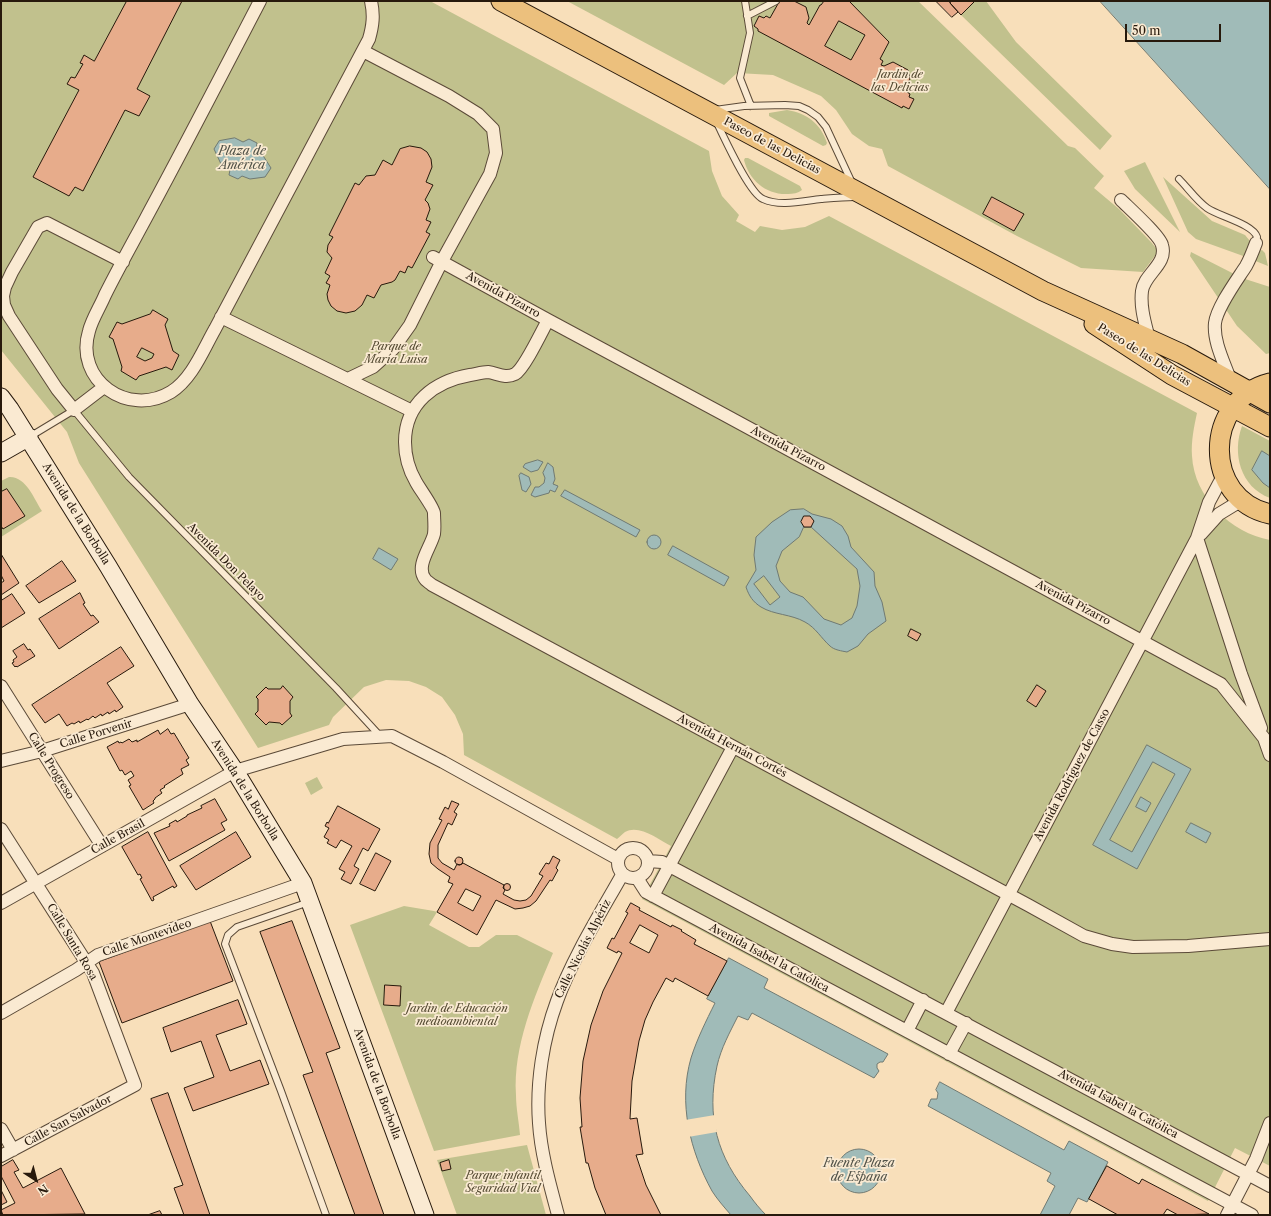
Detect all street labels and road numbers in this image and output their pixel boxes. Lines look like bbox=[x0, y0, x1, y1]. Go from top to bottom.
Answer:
street label: Paseo de las Delicias bbox=[721, 115, 823, 177]
street label: Avenida Pizarro bbox=[464, 269, 542, 321]
street label: Paseo de las Delicias bbox=[1095, 321, 1193, 389]
street label: Avenida Pizarro bbox=[748, 424, 828, 474]
street label: Avenida de la Borbolla bbox=[39, 461, 113, 567]
street label: Avenida Don Pelayo bbox=[184, 520, 268, 604]
street label: Avenida Pizarro bbox=[1033, 578, 1113, 628]
street label: Avenida Rodríguez de Casso bbox=[1031, 707, 1113, 843]
street label: Avenida Hernán Cortés bbox=[675, 712, 789, 780]
street label: Calle Porvenir bbox=[58, 717, 134, 751]
street label: Calle Progreso bbox=[25, 730, 77, 802]
street label: Avenida de la Borbolla bbox=[208, 737, 282, 843]
street label: Calle Brasil bbox=[89, 817, 147, 857]
street label: Calle Nicolás Alpériz bbox=[552, 897, 614, 1001]
street label: Calle Santa Rosa bbox=[44, 901, 100, 983]
street label: Calle Montevideo bbox=[101, 917, 193, 959]
street label: Avenida Isabel la Católica bbox=[707, 921, 831, 995]
street label: Avenida de la Borbolla bbox=[351, 1027, 403, 1141]
street label: Avenida Isabel la Católica bbox=[1056, 1067, 1180, 1141]
street label: Calle San Salvador bbox=[22, 1092, 114, 1150]

